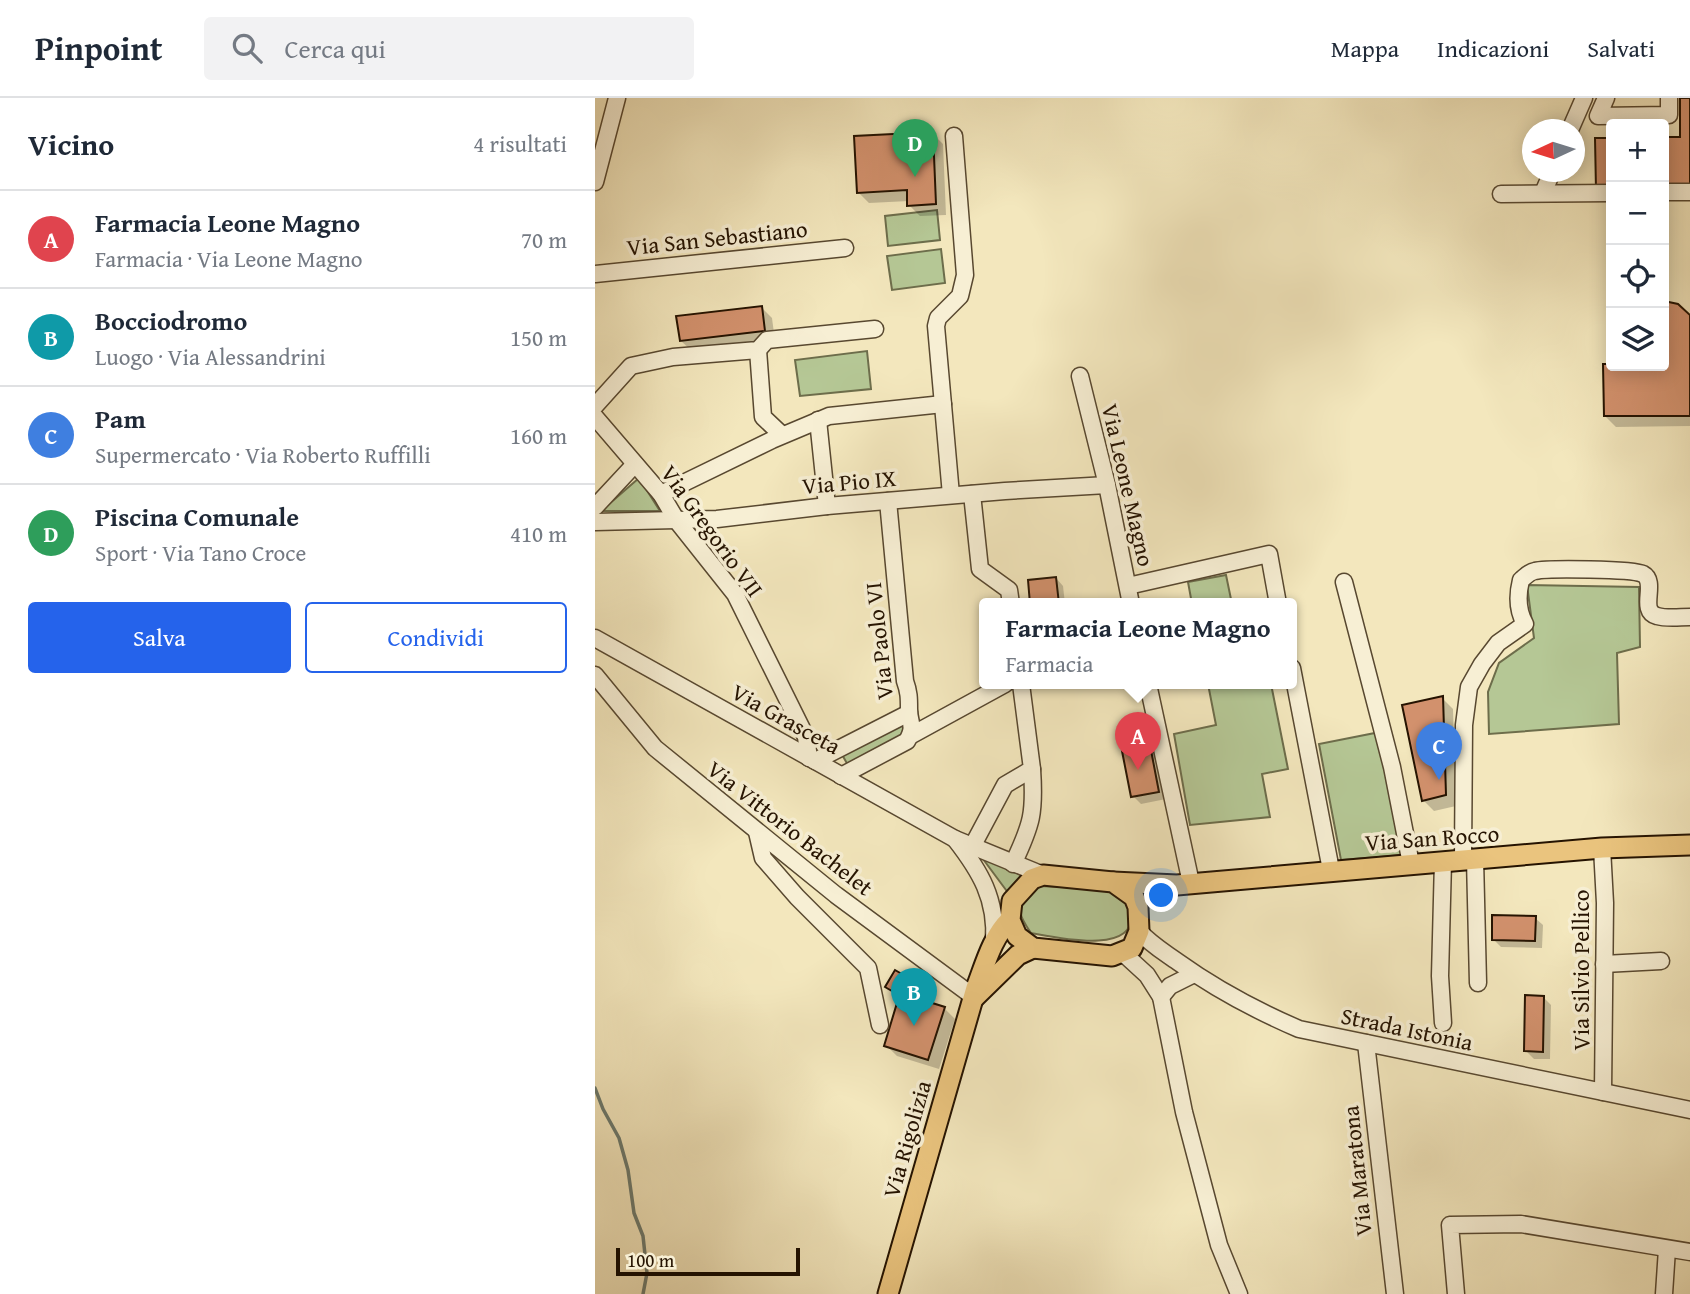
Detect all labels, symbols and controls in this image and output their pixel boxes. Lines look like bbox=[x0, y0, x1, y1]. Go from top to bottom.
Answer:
search box bbox=[204, 17, 694, 80]
text: Pinpoint bbox=[35, 24, 162, 72]
icon: search bbox=[228, 29, 266, 67]
text: Cerca qui bbox=[284, 29, 386, 68]
text: Mappa bbox=[1331, 31, 1399, 66]
text: Indicazioni bbox=[1437, 31, 1549, 66]
text: Salvati bbox=[1587, 31, 1655, 66]
pin: D bbox=[892, 119, 938, 177]
north arrow bbox=[1522, 119, 1585, 182]
map controls bbox=[1606, 119, 1669, 371]
button: + bbox=[1606, 119, 1669, 182]
text: Vicino bbox=[28, 122, 114, 166]
text: 4 risultati bbox=[473, 127, 567, 160]
button: − bbox=[1606, 182, 1669, 245]
text: Farmacia Leone Magno bbox=[95, 203, 360, 242]
street label: Via San Sebastiano bbox=[625, 212, 809, 263]
text: A bbox=[44, 223, 58, 256]
text: 70 m bbox=[521, 223, 567, 256]
text: Farmacia · Via Leone Magno bbox=[95, 242, 363, 275]
button: locate bbox=[1606, 245, 1669, 308]
text: Bocciodromo bbox=[95, 301, 247, 340]
button: layers bbox=[1606, 308, 1669, 371]
text: B bbox=[44, 321, 58, 354]
text: 150 m bbox=[510, 321, 567, 354]
text: Luogo · Via Alessandrini bbox=[95, 340, 326, 373]
text: Pam bbox=[95, 399, 146, 438]
street label: Via Leone Magno bbox=[1094, 400, 1163, 569]
text: C bbox=[44, 419, 58, 452]
text: 160 m bbox=[510, 419, 567, 452]
text: Supermercato · Via Roberto Ruffilli bbox=[95, 438, 431, 471]
street label: Via Gregorio VII bbox=[653, 458, 772, 604]
street label: Via Pio IX bbox=[800, 461, 897, 502]
text: Piscina Comunale bbox=[95, 497, 299, 536]
text: D bbox=[44, 517, 58, 550]
text: 410 m bbox=[510, 517, 567, 550]
text: Sport · Via Tano Croce bbox=[95, 536, 306, 569]
street label: Via Paolo VI bbox=[856, 581, 901, 701]
popup bbox=[979, 598, 1297, 689]
button: Salva bbox=[28, 602, 291, 673]
button: Condividi bbox=[305, 602, 567, 673]
text: Farmacia Leone Magno bbox=[1005, 608, 1271, 647]
text: Farmacia bbox=[1005, 647, 1093, 680]
street label: Via Grasceta bbox=[726, 675, 847, 762]
pin: A bbox=[1115, 712, 1161, 770]
pin: C bbox=[1416, 722, 1462, 780]
street label: Via Vittorio Bachelet bbox=[700, 752, 880, 903]
street label: Via San Rocco bbox=[1364, 816, 1500, 859]
your location bbox=[1144, 878, 1178, 912]
street label: Via Silvio Pellico bbox=[1564, 890, 1597, 1050]
pin: B bbox=[891, 968, 937, 1026]
street label: Strada Istonia bbox=[1338, 998, 1476, 1059]
street label: Via Rigolizia bbox=[874, 1076, 939, 1201]
street label: Via Maratona bbox=[1333, 1104, 1380, 1238]
scale bar bbox=[616, 1245, 800, 1277]
text: 100 m bbox=[627, 1246, 674, 1274]

